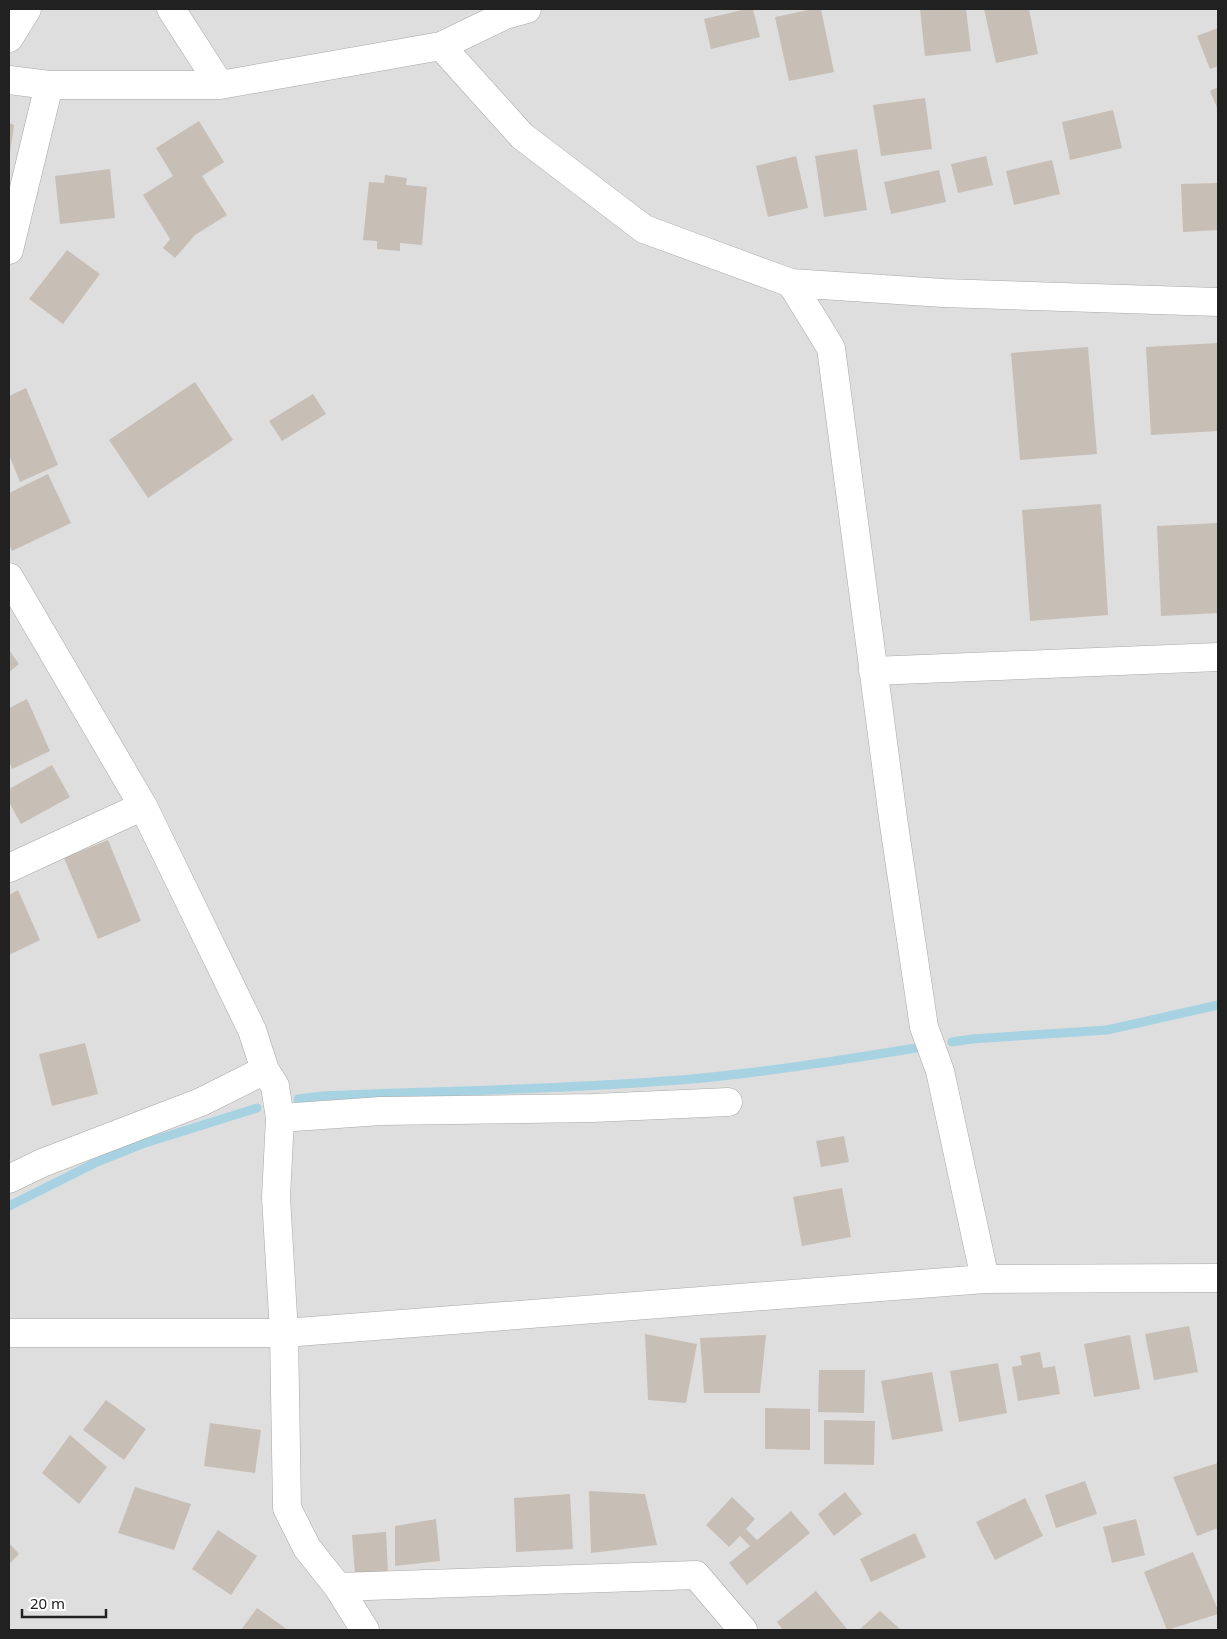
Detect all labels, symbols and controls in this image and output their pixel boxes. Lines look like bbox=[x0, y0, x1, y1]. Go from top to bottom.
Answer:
scale bar bbox=[22, 1586, 106, 1618]
text: 20 m bbox=[30, 1593, 65, 1613]

